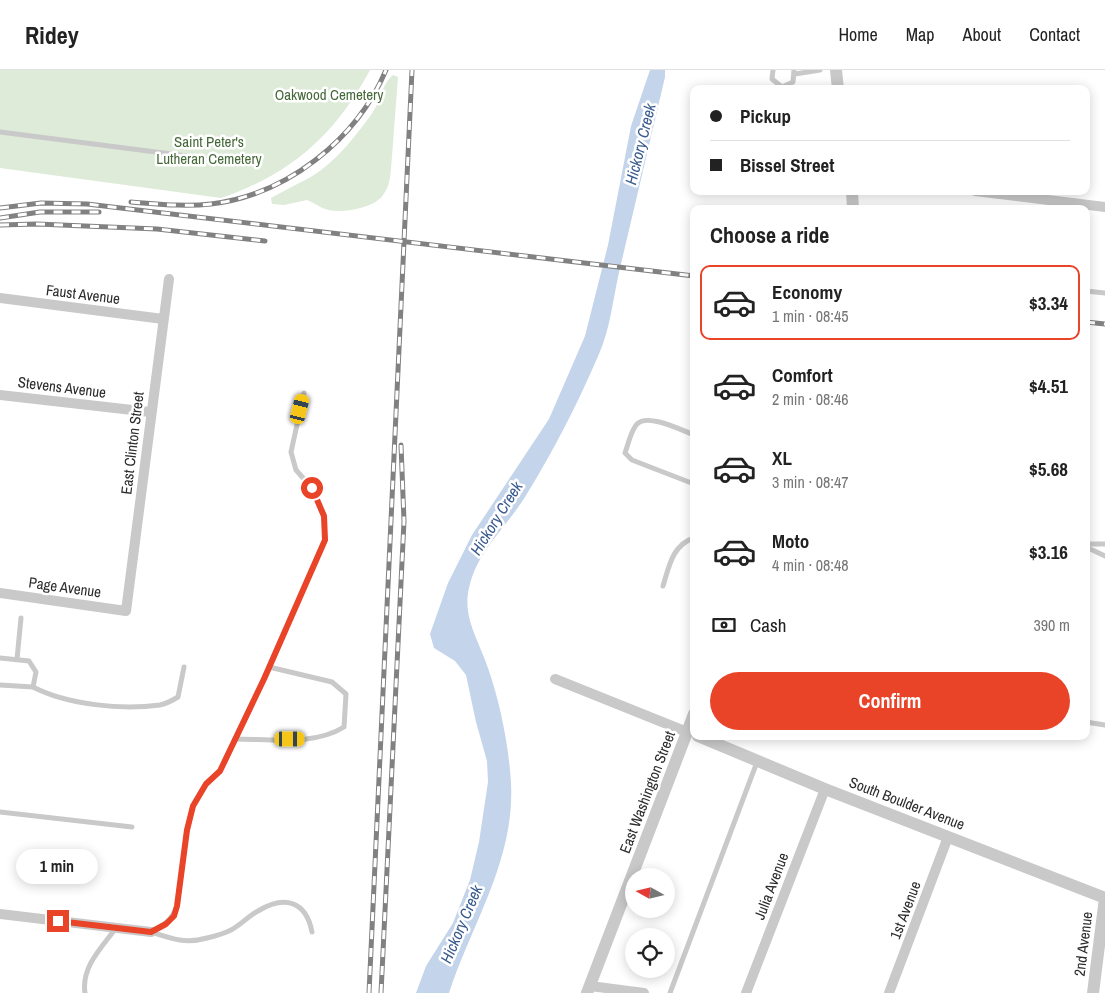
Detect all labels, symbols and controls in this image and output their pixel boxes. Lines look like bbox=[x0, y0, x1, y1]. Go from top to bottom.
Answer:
text: Ridey bbox=[25, 19, 79, 51]
text: Home bbox=[838, 22, 878, 47]
text: Map bbox=[906, 22, 935, 47]
text: About bbox=[963, 22, 1001, 47]
text: Contact bbox=[1029, 22, 1080, 47]
park label: Oakwood Cemetery bbox=[275, 84, 384, 105]
water label: Hickory Creek bbox=[619, 101, 661, 187]
text: Pickup bbox=[740, 103, 791, 129]
park label: Saint Peter's Lutheran Cemetery bbox=[156, 131, 262, 169]
text: Bissel Street bbox=[740, 152, 834, 178]
text: Choose a ride bbox=[710, 220, 829, 250]
street label: Faust Avenue bbox=[45, 279, 121, 309]
text: Economy bbox=[772, 279, 842, 305]
icon: car bbox=[712, 280, 757, 325]
text: $3.34 bbox=[1029, 290, 1068, 316]
text: 1 min · 08:45 bbox=[772, 305, 849, 327]
text: Comfort bbox=[772, 362, 833, 388]
icon: car bbox=[712, 363, 757, 408]
street label: Stevens Avenue bbox=[17, 371, 107, 403]
text: $4.51 bbox=[1029, 373, 1068, 399]
text: 2 min · 08:46 bbox=[772, 388, 849, 410]
street label: East Clinton Street bbox=[115, 390, 149, 496]
car bbox=[289, 393, 310, 425]
text: XL bbox=[772, 445, 792, 471]
icon: car bbox=[712, 446, 757, 491]
text: $5.68 bbox=[1029, 456, 1068, 482]
text: 3 min · 08:47 bbox=[772, 471, 849, 493]
route start bbox=[301, 477, 323, 499]
water label: Hickory Creek bbox=[465, 477, 528, 559]
text: Moto bbox=[772, 528, 809, 554]
icon: car bbox=[712, 529, 757, 574]
text: $3.16 bbox=[1029, 539, 1068, 565]
text: 4 min · 08:48 bbox=[772, 554, 849, 576]
street label: Page Avenue bbox=[27, 572, 103, 602]
icon: cash bbox=[710, 611, 738, 639]
text: Cash bbox=[750, 612, 786, 638]
text: 390 m bbox=[1034, 614, 1070, 636]
button: Confirm bbox=[710, 672, 1070, 730]
street label: East Washington Street bbox=[614, 727, 680, 856]
car bbox=[275, 732, 305, 747]
street label: South Boulder Avenue bbox=[846, 771, 968, 835]
callout: 1 min bbox=[17, 848, 99, 884]
street label: Julia Avenue bbox=[749, 849, 793, 923]
text: 1 min bbox=[40, 855, 74, 877]
north arrow bbox=[625, 868, 675, 918]
map controls bbox=[625, 868, 675, 978]
street label: 1st Avenue bbox=[884, 878, 926, 942]
water label: Hickory Creek bbox=[435, 881, 488, 967]
route end bbox=[47, 910, 69, 932]
street label: 2nd Avenue bbox=[1069, 910, 1097, 977]
button: locate bbox=[625, 928, 675, 978]

